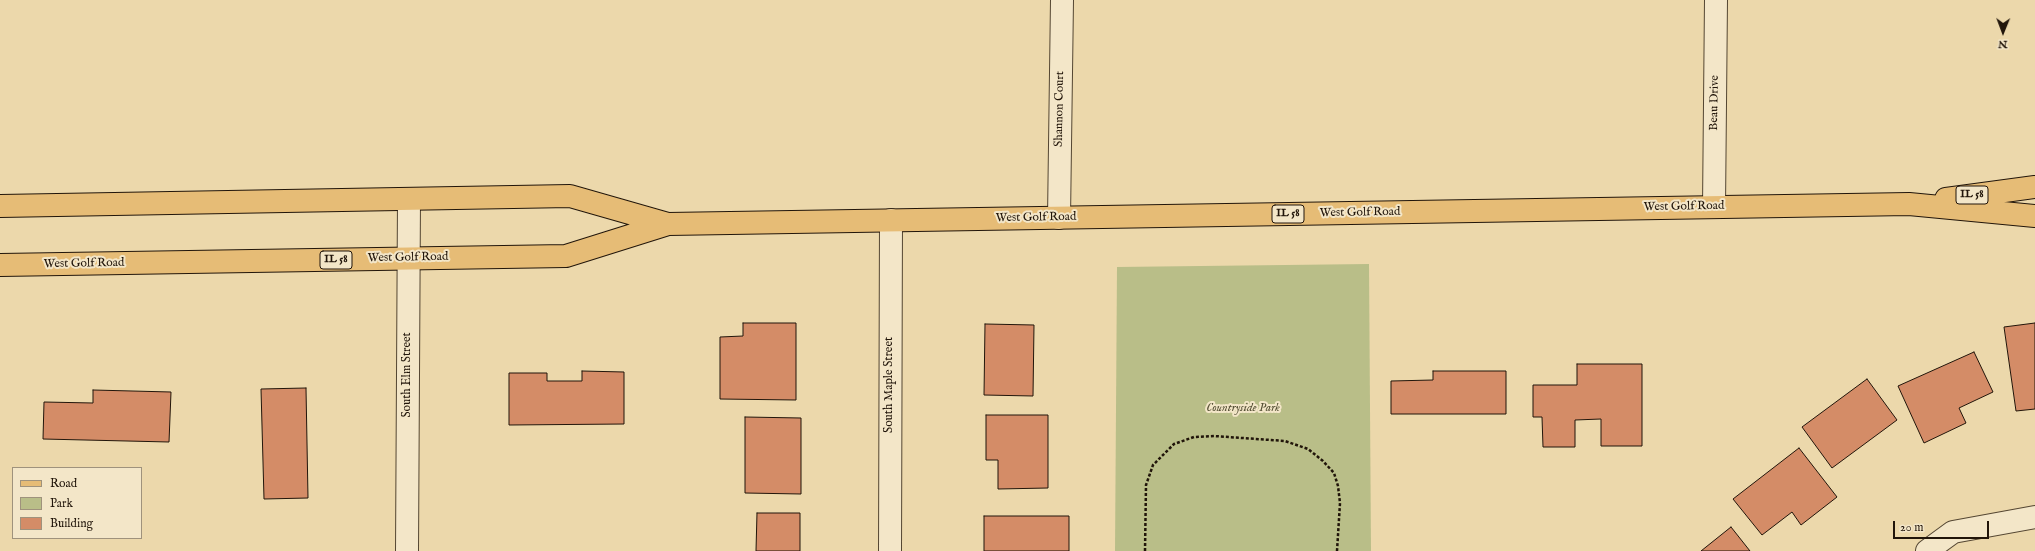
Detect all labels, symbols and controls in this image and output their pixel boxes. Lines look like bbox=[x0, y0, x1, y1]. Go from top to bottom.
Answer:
north arrow bbox=[1983, 12, 2023, 52]
text: N bbox=[1998, 37, 2008, 51]
street label: Shannon Court bbox=[1052, 71, 1068, 147]
street label: Beau Drive bbox=[1707, 75, 1723, 131]
road number: IL 58 bbox=[1956, 186, 1988, 204]
street label: West Golf Road bbox=[1644, 199, 1724, 215]
road number: IL 58 bbox=[1272, 205, 1304, 223]
street label: West Golf Road bbox=[1320, 205, 1400, 221]
street label: West Golf Road bbox=[996, 210, 1076, 226]
street label: West Golf Road bbox=[368, 250, 448, 266]
road number: IL 58 bbox=[320, 251, 352, 269]
street label: West Golf Road bbox=[44, 256, 124, 272]
street label: South Elm Street bbox=[401, 332, 415, 418]
street label: South Maple Street bbox=[883, 337, 897, 433]
park label: Countryside Park bbox=[1206, 402, 1280, 416]
legend bbox=[12, 467, 142, 539]
text: Road bbox=[50, 476, 77, 491]
text: Park bbox=[50, 496, 73, 511]
scale bar bbox=[1895, 513, 1991, 539]
text: Building bbox=[50, 516, 93, 531]
text: 20 m bbox=[1900, 520, 1923, 535]

